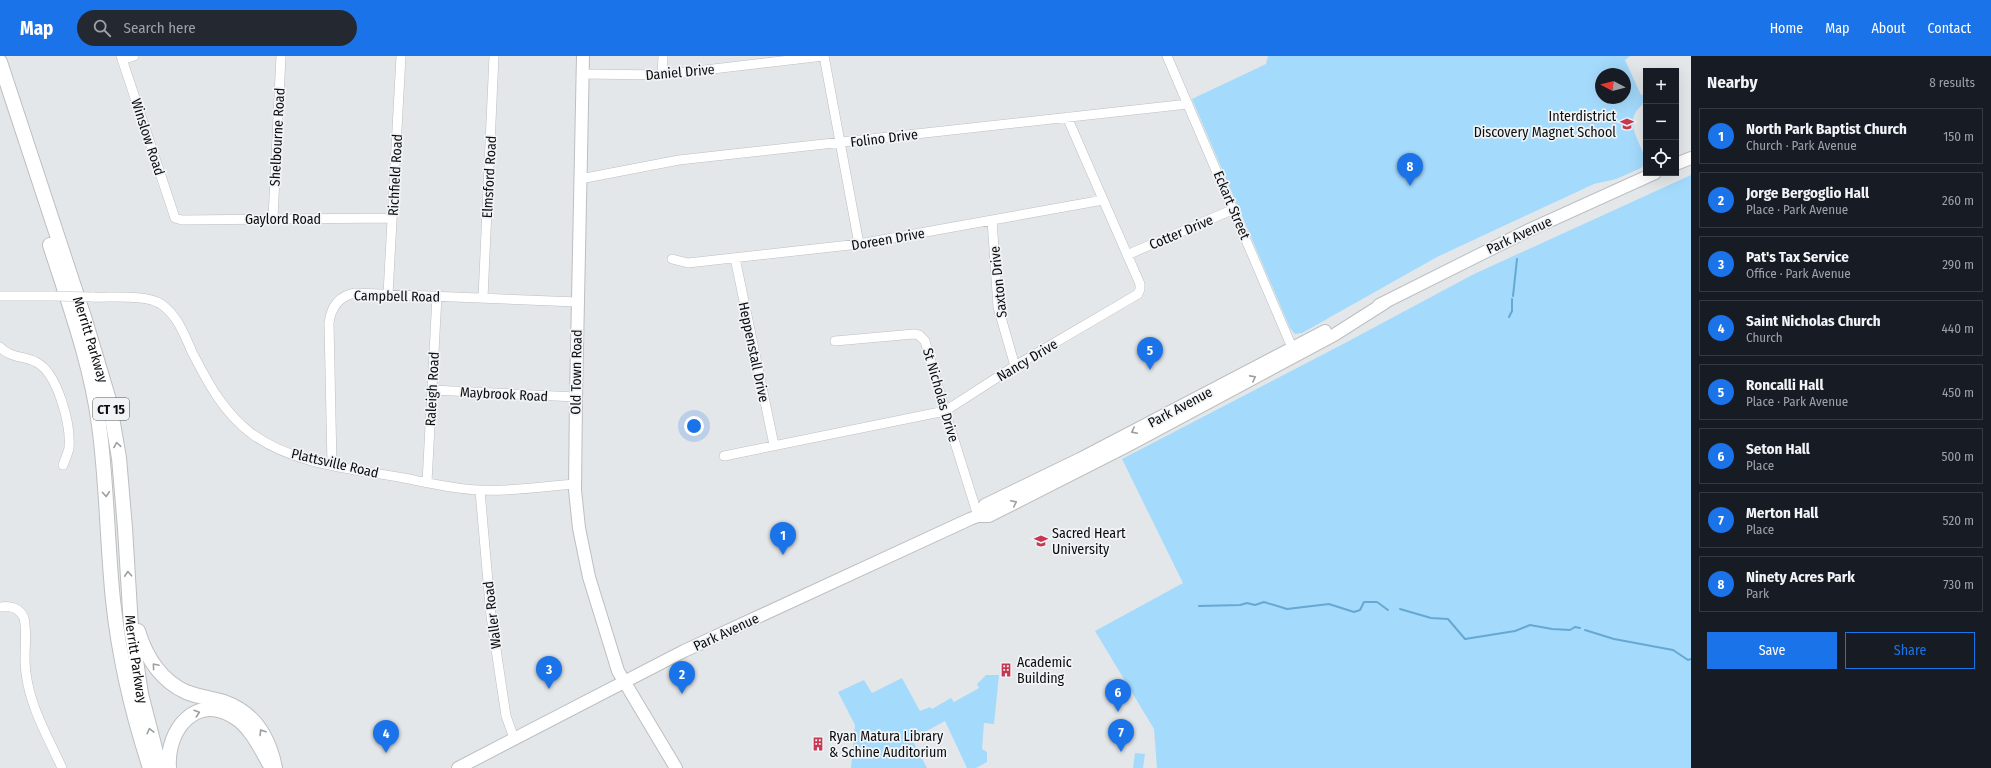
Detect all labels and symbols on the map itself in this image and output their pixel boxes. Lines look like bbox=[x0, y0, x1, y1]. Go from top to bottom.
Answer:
street label: Daniel Drive bbox=[645, 61, 715, 84]
north arrow bbox=[1595, 68, 1631, 104]
street label: Shelbourne Road bbox=[266, 87, 289, 187]
street label: Winslow Road bbox=[127, 97, 168, 178]
place label: Interdistrict Discovery Magnet School bbox=[1474, 108, 1616, 141]
school or university icon: Interdistrict Discovery Magnet School bbox=[1619, 116, 1635, 132]
street label: Folino Drive bbox=[849, 126, 919, 151]
street label: Richfield Road bbox=[385, 134, 406, 217]
street label: Elmsford Road bbox=[479, 135, 500, 219]
pin: 8 bbox=[1397, 153, 1423, 186]
street label: Eckart Street bbox=[1210, 168, 1254, 242]
street label: Gaylord Road bbox=[245, 211, 321, 228]
street label: Cotter Drive bbox=[1147, 211, 1216, 254]
street label: Park Avenue bbox=[1484, 213, 1555, 258]
street label: Doreen Drive bbox=[850, 225, 926, 254]
street label: Saxton Drive bbox=[986, 245, 1011, 319]
street label: Campbell Road bbox=[354, 287, 440, 306]
street label: Merritt Parkway bbox=[69, 294, 112, 386]
street label: Heppenstall Drive bbox=[735, 300, 772, 404]
street label: Old Town Road bbox=[567, 329, 586, 415]
street label: Nancy Drive bbox=[994, 336, 1061, 385]
pin: 5 bbox=[1137, 337, 1163, 370]
street label: St Nicholas Drive bbox=[919, 346, 962, 444]
street label: Raleigh Road bbox=[422, 351, 443, 427]
one-way arrow bbox=[1249, 375, 1256, 383]
street label: Park Avenue bbox=[1145, 383, 1215, 431]
street label: Maybrook Road bbox=[459, 384, 549, 405]
road number: CT 15 bbox=[93, 398, 129, 420]
your location bbox=[684, 416, 704, 436]
one-way arrow bbox=[1131, 426, 1138, 434]
one-way arrow bbox=[113, 442, 122, 448]
street label: Plattsville Road bbox=[290, 445, 380, 482]
one-way arrow bbox=[102, 491, 111, 497]
one-way arrow bbox=[1010, 501, 1018, 508]
pin: 1 bbox=[770, 522, 796, 555]
place label: Sacred Heart University bbox=[1052, 525, 1126, 558]
school or university icon: Sacred Heart University bbox=[1033, 533, 1049, 549]
one-way arrow bbox=[123, 571, 132, 577]
street label: Waller Road bbox=[480, 580, 505, 650]
street label: Park Avenue bbox=[691, 610, 762, 655]
street label: Merritt Parkway bbox=[121, 614, 151, 706]
place label: Academic Building bbox=[1017, 654, 1072, 687]
pin: 3 bbox=[536, 656, 562, 689]
pin: 2 bbox=[669, 661, 695, 694]
building icon: Academic Building bbox=[998, 662, 1014, 678]
one-way arrow bbox=[152, 663, 159, 670]
pin: 6 bbox=[1105, 679, 1131, 712]
one-way arrow bbox=[194, 709, 201, 718]
pin: 7 bbox=[1108, 719, 1134, 752]
pin: 4 bbox=[373, 720, 399, 753]
one-way arrow bbox=[146, 727, 154, 734]
place label: Ryan Matura Library & Schine Auditorium bbox=[829, 728, 947, 761]
one-way arrow bbox=[260, 729, 267, 736]
building icon: Ryan Matura Library & Schine Auditorium bbox=[810, 736, 826, 752]

